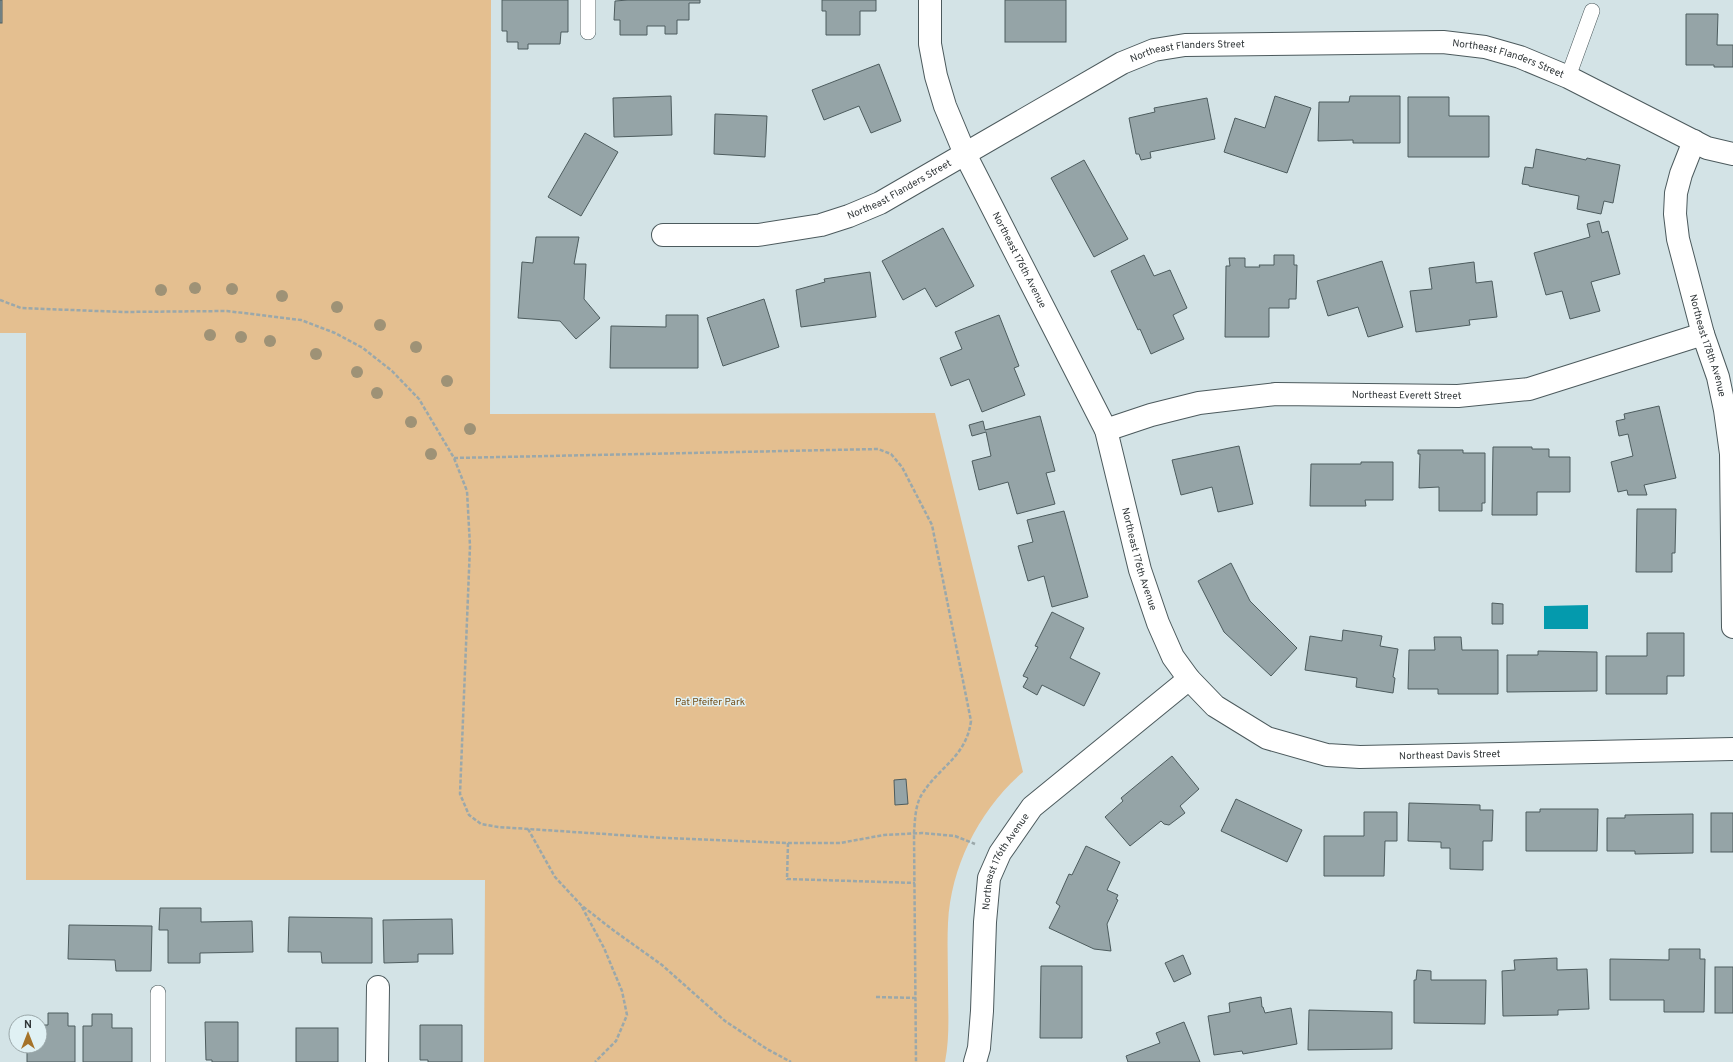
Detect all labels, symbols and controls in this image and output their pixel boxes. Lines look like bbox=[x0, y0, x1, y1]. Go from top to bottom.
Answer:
street label: Northeast Flanders Street bbox=[1452, 37, 1566, 81]
street label: Northeast Flanders Street bbox=[1128, 38, 1245, 65]
street label: Northeast Flanders Street bbox=[845, 157, 954, 223]
street label: Northeast 176th Avenue bbox=[989, 210, 1049, 310]
street label: Northeast 178th Avenue bbox=[1686, 293, 1729, 398]
street label: Northeast Everett Street bbox=[1352, 388, 1462, 403]
street label: Northeast 176th Avenue bbox=[1119, 506, 1160, 612]
park label: Pat Pfeifer Park bbox=[675, 696, 745, 709]
street label: Northeast Davis Street bbox=[1399, 747, 1501, 763]
street label: Northeast 176th Avenue bbox=[980, 811, 1032, 911]
north arrow bbox=[8, 1014, 48, 1054]
text: N bbox=[24, 1018, 32, 1032]

